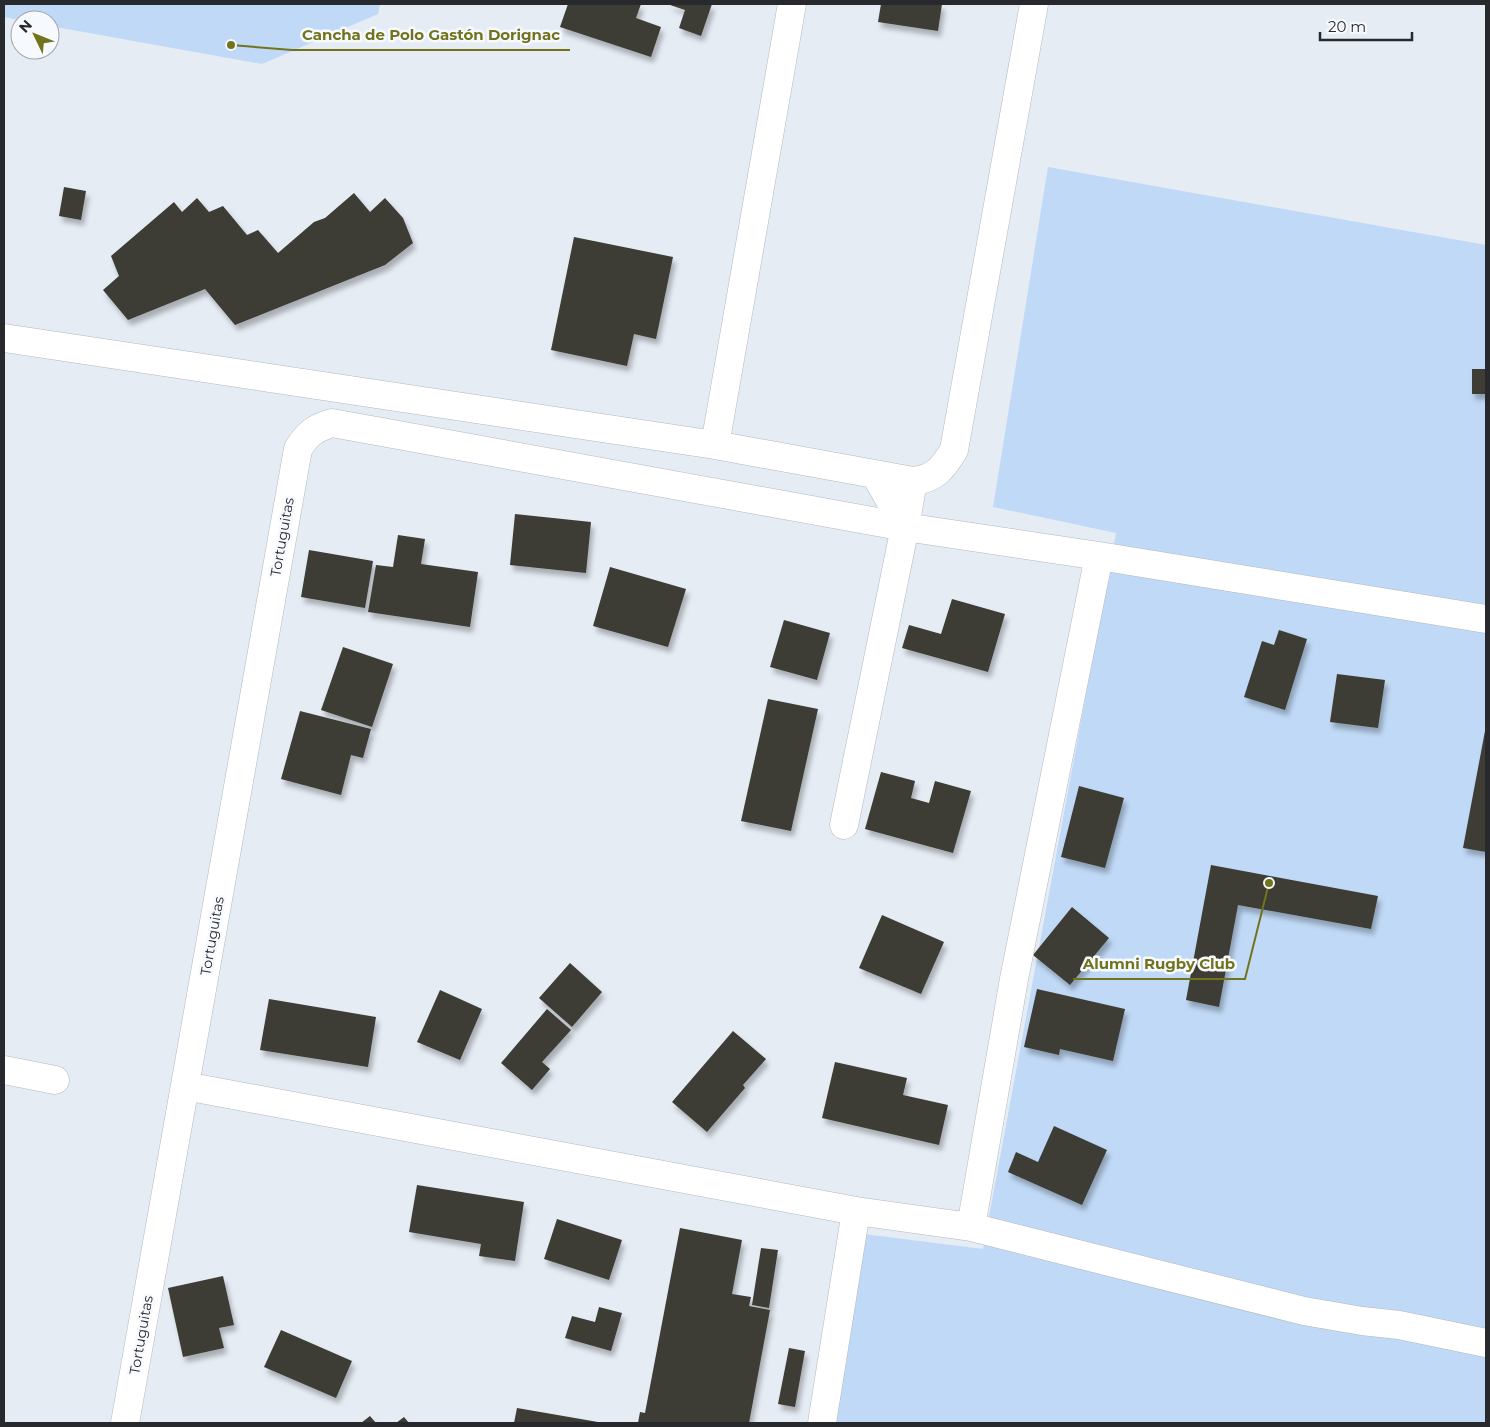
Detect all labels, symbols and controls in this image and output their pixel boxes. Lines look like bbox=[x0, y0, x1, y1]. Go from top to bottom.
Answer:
north arrow bbox=[10, 10, 60, 60]
scale bar bbox=[1320, 10, 1412, 42]
text: N bbox=[15, 16, 36, 36]
text: 20 m bbox=[1328, 17, 1366, 36]
callout: Cancha de Polo Gastón Dorignac bbox=[292, 20, 570, 50]
text: Cancha de Polo Gastón Dorignac bbox=[302, 25, 560, 44]
street label: Tortuguitas bbox=[266, 496, 298, 578]
street label: Tortuguitas bbox=[196, 895, 228, 977]
callout: Alumni Rugby Club bbox=[1073, 949, 1245, 979]
text: Alumni Rugby Club bbox=[1082, 954, 1235, 973]
street label: Tortuguitas bbox=[125, 1294, 157, 1376]

